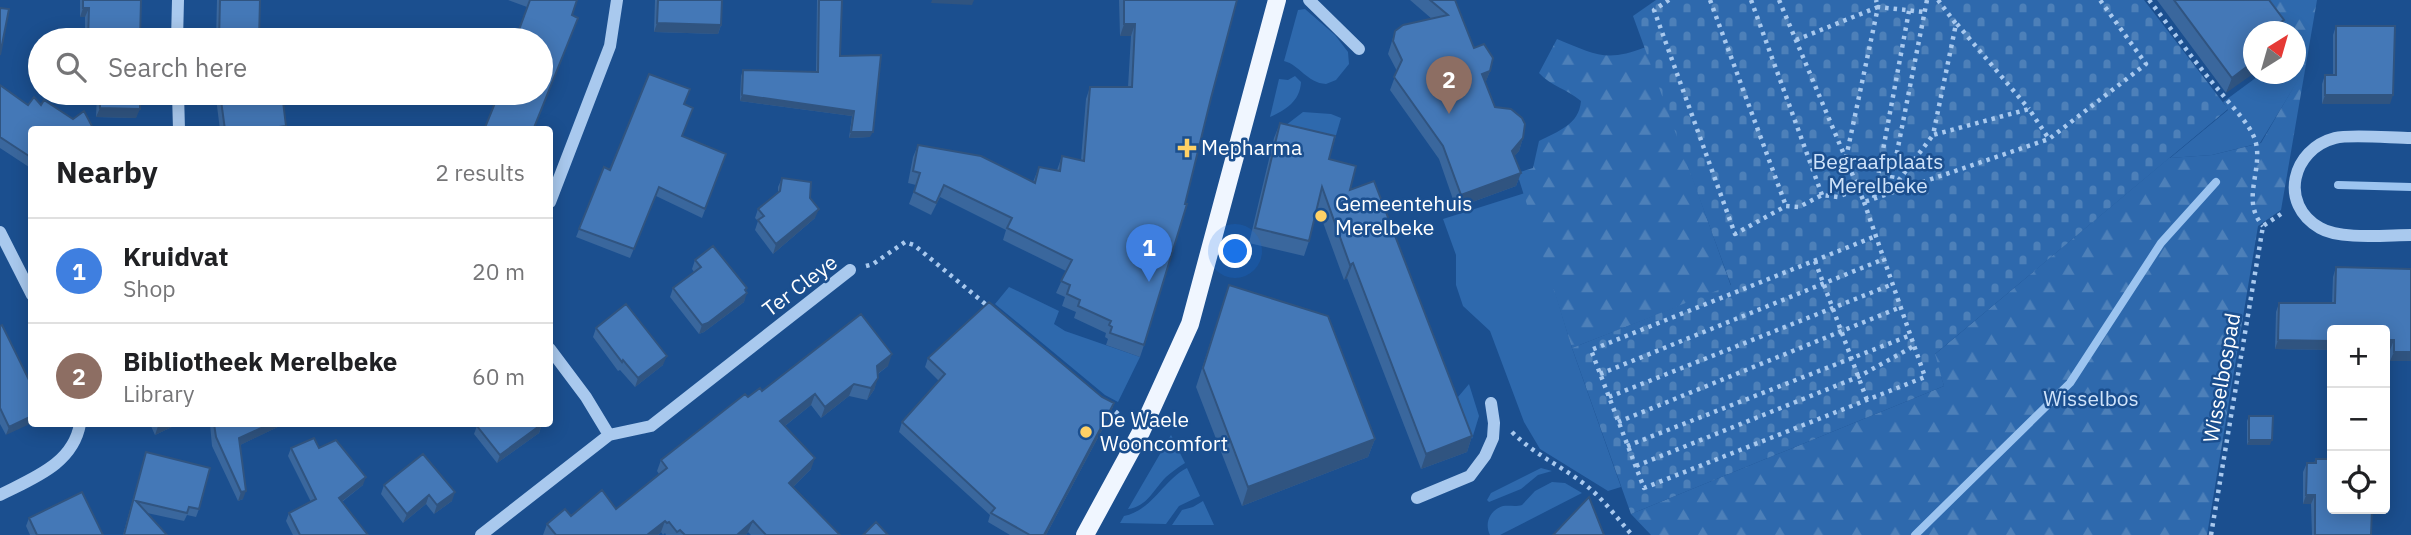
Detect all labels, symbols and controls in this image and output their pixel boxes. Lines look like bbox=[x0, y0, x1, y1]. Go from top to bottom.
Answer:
north arrow bbox=[2243, 21, 2306, 84]
search box bbox=[28, 28, 553, 105]
icon: search bbox=[52, 48, 90, 86]
text: Search here bbox=[108, 50, 247, 84]
pin: 2 bbox=[1426, 56, 1472, 114]
place label: Mepharma bbox=[1201, 133, 1302, 161]
marker: Mepharma bbox=[1179, 140, 1195, 156]
park label: Begraafplaats Merelbeke bbox=[1812, 147, 1944, 199]
text: Nearby bbox=[56, 152, 158, 191]
text: 2 results bbox=[435, 157, 525, 187]
place label: Gemeentehuis Merelbeke bbox=[1335, 189, 1473, 241]
marker: Gemeentehuis Merelbeke bbox=[1313, 208, 1329, 224]
pin: 1 bbox=[1126, 224, 1172, 282]
your location bbox=[1218, 234, 1252, 268]
text: Kruidvat bbox=[123, 239, 228, 273]
street label: Ter Cleye bbox=[756, 248, 843, 323]
text: 1 bbox=[72, 256, 86, 286]
text: 20 m bbox=[472, 256, 525, 286]
text: Shop bbox=[123, 273, 176, 303]
street label: Wisselbospad bbox=[2196, 311, 2246, 445]
map controls bbox=[2327, 325, 2390, 514]
button: + bbox=[2327, 325, 2390, 388]
text: Bibliotheek Merelbeke bbox=[123, 344, 397, 378]
text: 2 bbox=[72, 361, 86, 391]
text: 60 m bbox=[472, 361, 525, 391]
text: Library bbox=[123, 378, 194, 408]
park label: Wisselbos bbox=[2043, 384, 2139, 412]
button: − bbox=[2327, 388, 2390, 451]
place label: De Waele Wooncomfort bbox=[1100, 405, 1228, 457]
marker: De Waele Wooncomfort bbox=[1078, 424, 1094, 440]
button: locate bbox=[2327, 451, 2390, 514]

